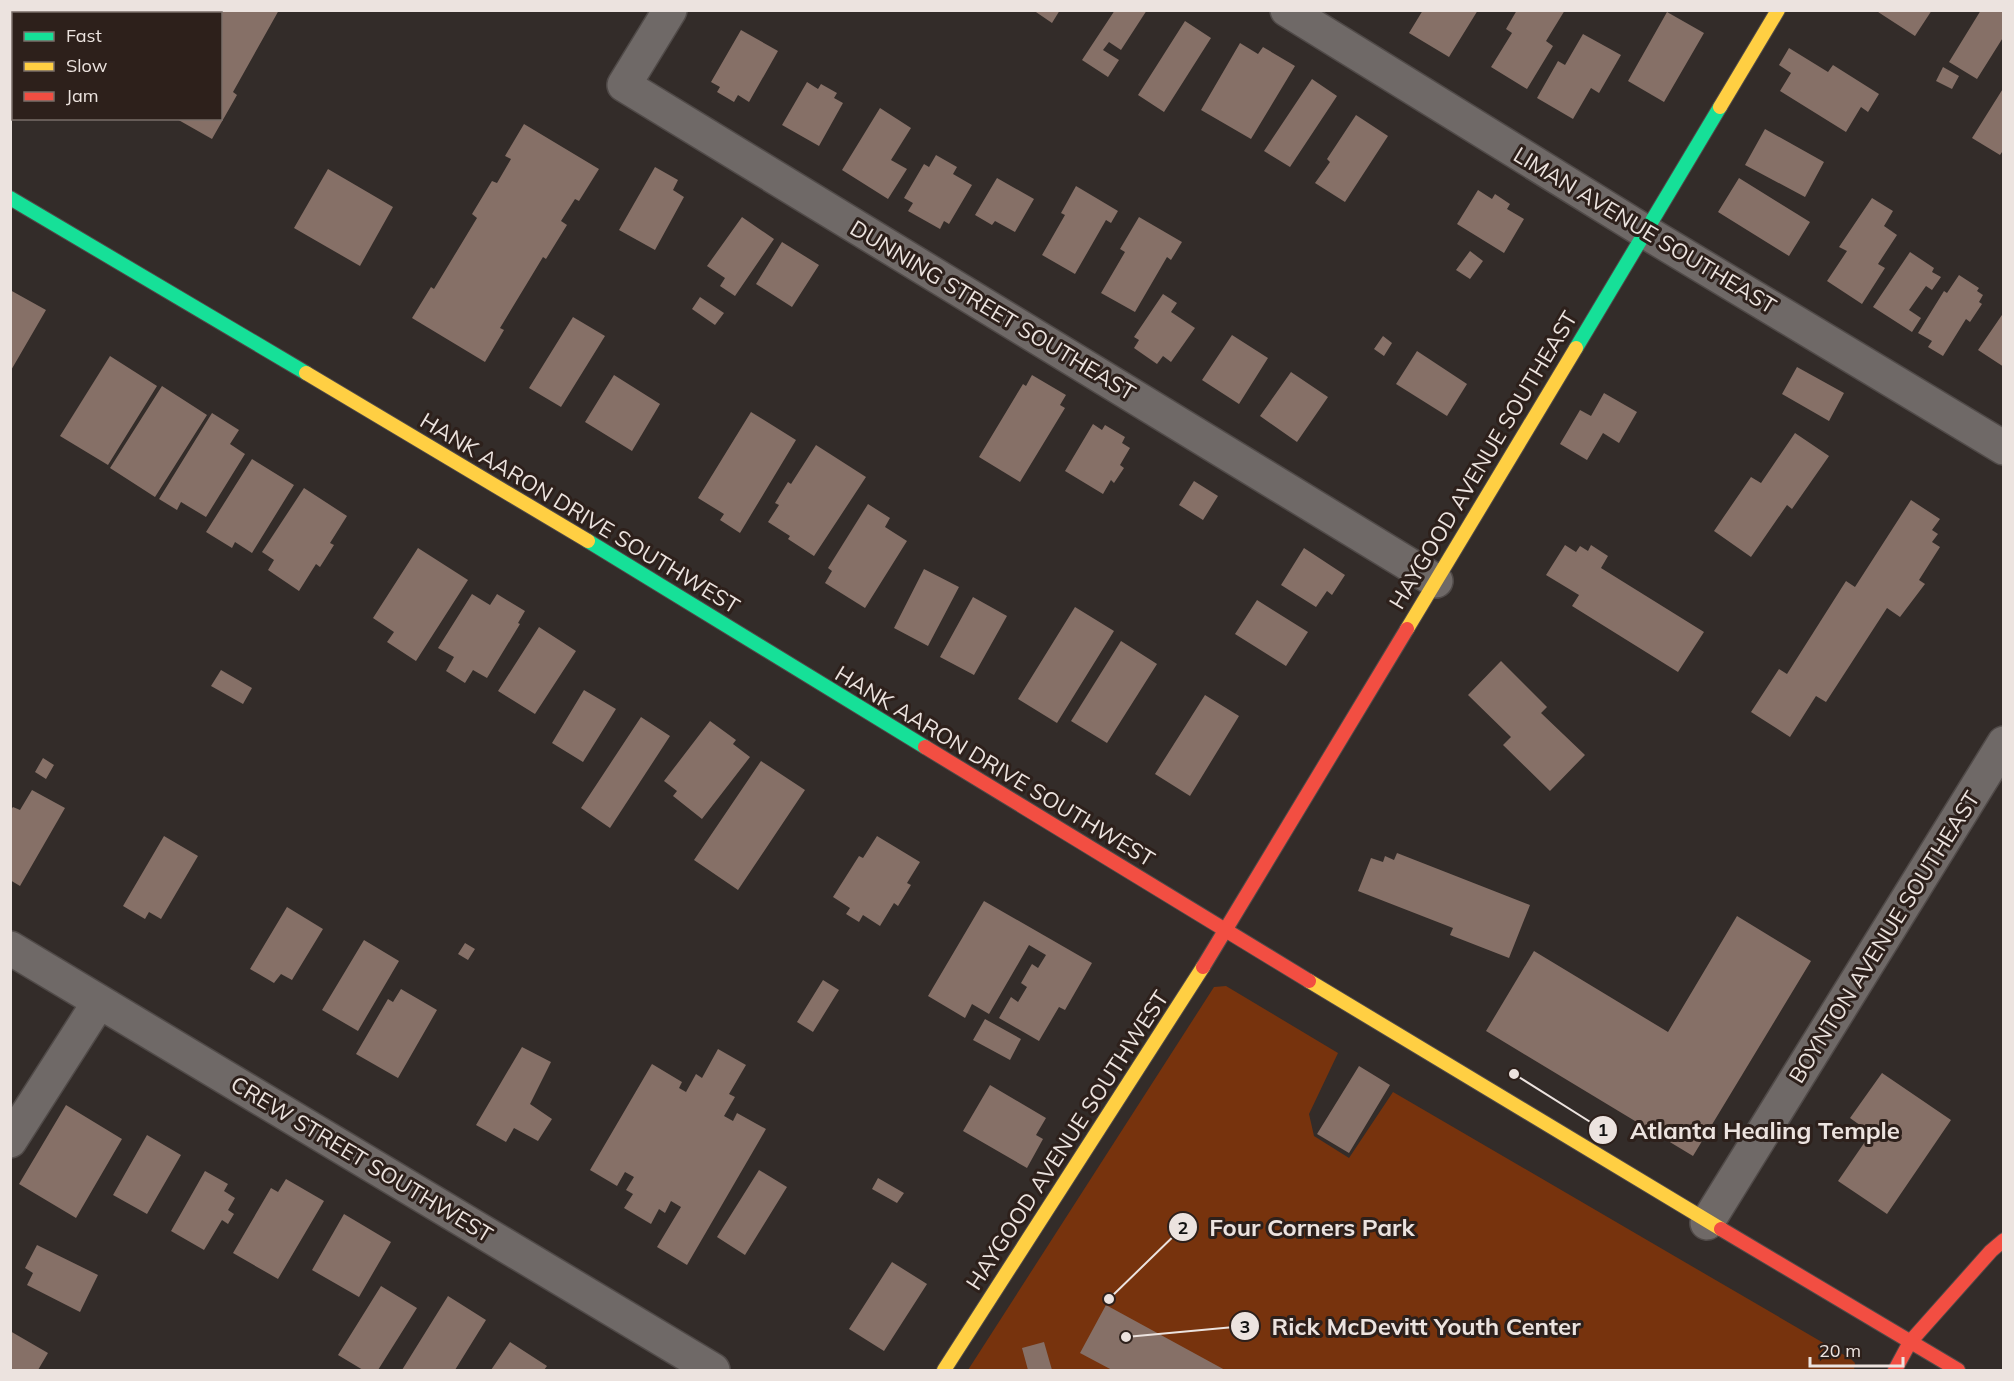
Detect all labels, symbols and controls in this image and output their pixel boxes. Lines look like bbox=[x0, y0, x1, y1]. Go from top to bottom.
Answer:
legend bbox=[12, 12, 222, 120]
text: Fast bbox=[66, 24, 102, 47]
text: Slow bbox=[66, 54, 108, 77]
text: Jam bbox=[66, 84, 99, 107]
street label: LIMAN AVENUE SOUTHEAST bbox=[1509, 140, 1781, 320]
street label: DUNNING STREET SOUTHEAST bbox=[845, 214, 1141, 406]
street label: HAYGOOD AVENUE SOUTHEAST bbox=[1383, 306, 1583, 614]
street label: HANK AARON DRIVE SOUTHWEST bbox=[415, 406, 745, 620]
street label: HANK AARON DRIVE SOUTHWEST bbox=[830, 659, 1160, 873]
street label: BOYNTON AVENUE SOUTHEAST bbox=[1782, 786, 1986, 1088]
street label: HAYGOOD AVENUE SOUTHWEST bbox=[960, 985, 1174, 1295]
street label: CREW STREET SOUTHWEST bbox=[226, 1070, 498, 1248]
callout: Atlanta Healing Temple bbox=[1588, 1109, 1912, 1151]
text: Atlanta Healing Temple bbox=[1630, 1115, 1900, 1145]
text: 1 bbox=[1598, 1118, 1608, 1141]
callout: Four Corners Park bbox=[1168, 1206, 1427, 1248]
text: Four Corners Park bbox=[1209, 1212, 1416, 1242]
text: 2 bbox=[1178, 1216, 1188, 1239]
callout: Rick McDevitt Youth Center bbox=[1230, 1305, 1593, 1347]
text: Rick McDevitt Youth Center bbox=[1271, 1311, 1581, 1341]
text: 3 bbox=[1240, 1315, 1250, 1338]
scale bar bbox=[1810, 1330, 1903, 1368]
text: 20 m bbox=[1819, 1339, 1861, 1362]

